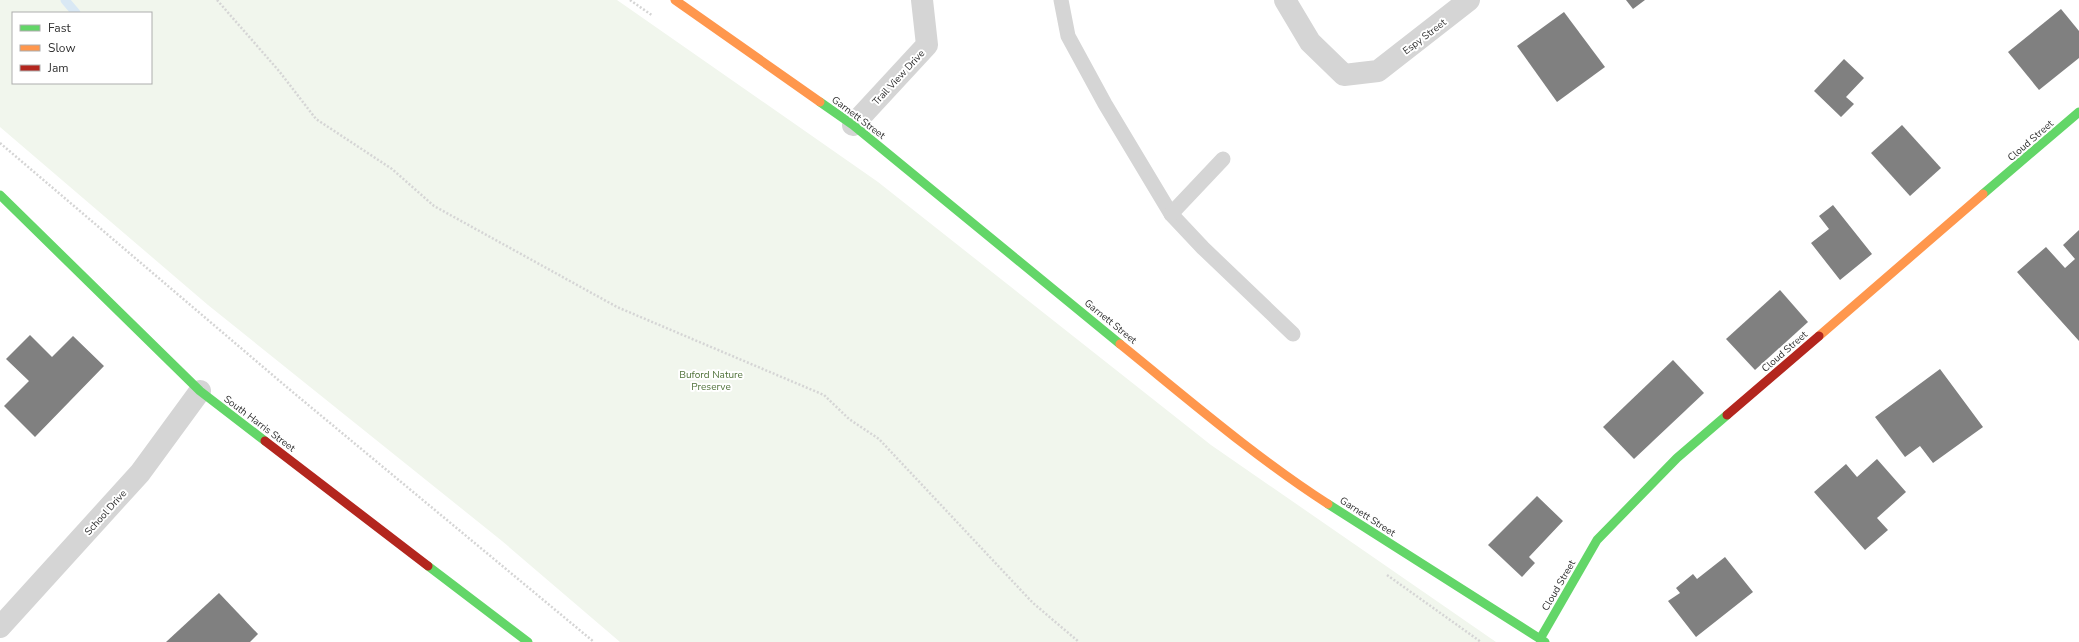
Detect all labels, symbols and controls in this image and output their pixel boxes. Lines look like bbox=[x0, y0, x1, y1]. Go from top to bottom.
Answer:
legend bbox=[12, 12, 152, 84]
street label: Espy Street bbox=[1400, 15, 1450, 58]
text: Fast bbox=[48, 20, 71, 36]
text: Slow bbox=[48, 40, 76, 56]
street label: Trail View Drive bbox=[869, 47, 928, 108]
text: Jam bbox=[47, 60, 69, 76]
street label: Garnett Street bbox=[829, 93, 889, 143]
street label: Cloud Street bbox=[2005, 117, 2057, 165]
street label: Garnett Street bbox=[1081, 296, 1140, 348]
street label: Cloud Street bbox=[1759, 328, 1811, 376]
park label: Buford Nature Preserve bbox=[679, 368, 743, 394]
street label: South Harris Street bbox=[221, 392, 298, 456]
street label: School Drive bbox=[82, 487, 130, 538]
street label: Garnett Street bbox=[1337, 494, 1398, 540]
street label: Cloud Street bbox=[1539, 557, 1579, 613]

